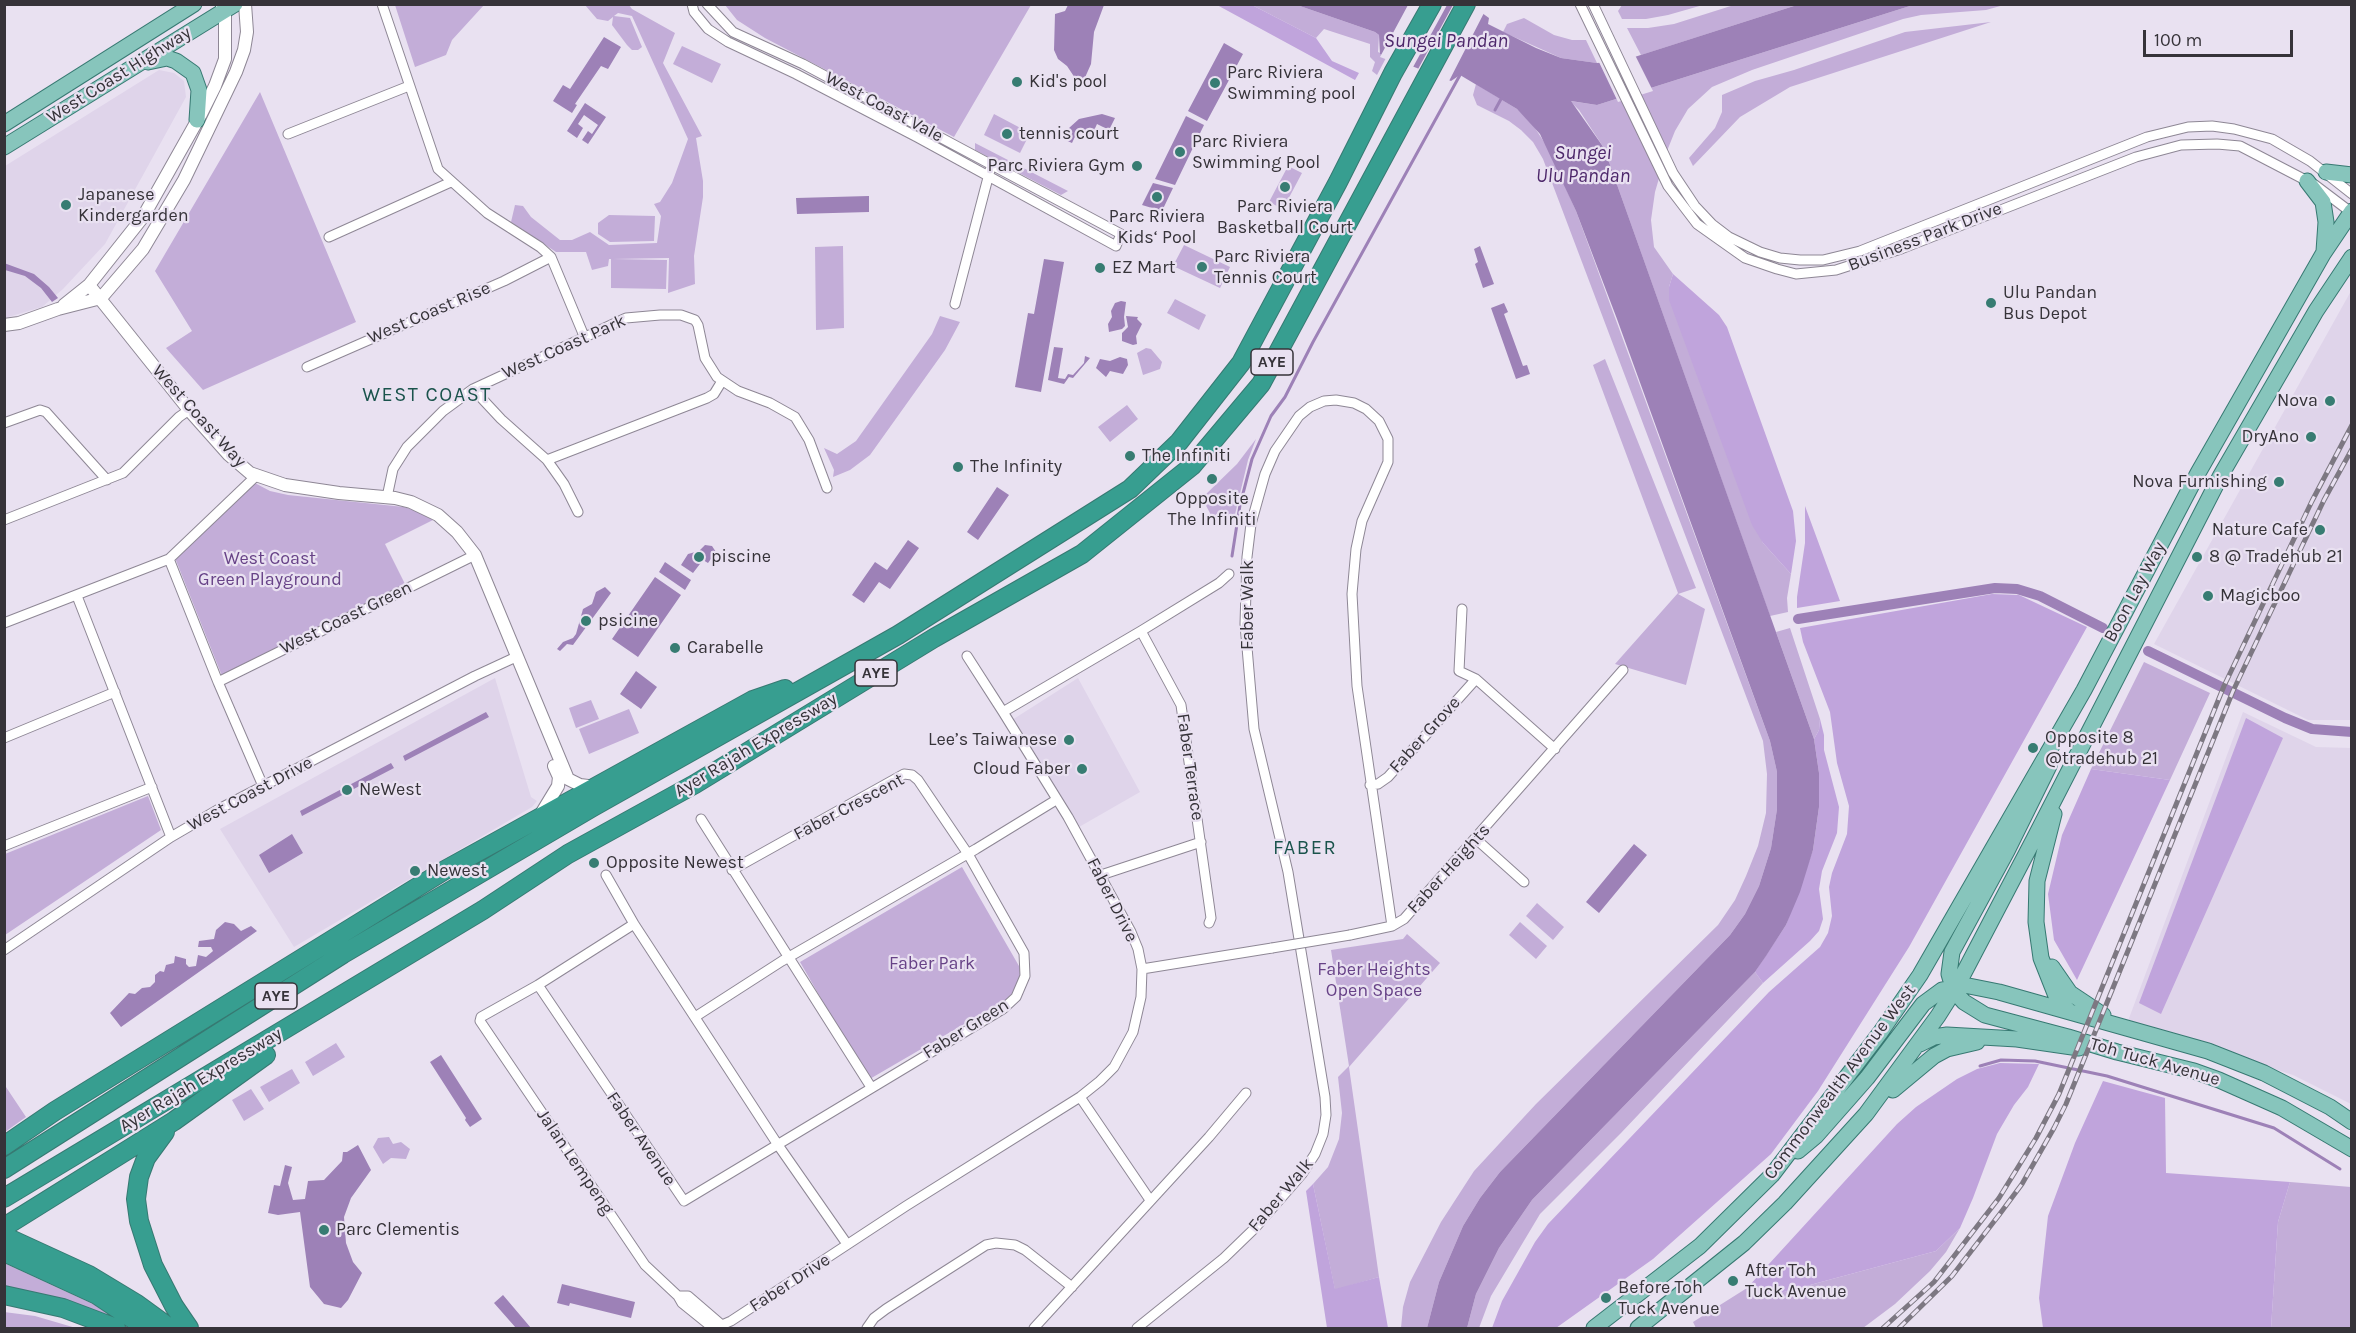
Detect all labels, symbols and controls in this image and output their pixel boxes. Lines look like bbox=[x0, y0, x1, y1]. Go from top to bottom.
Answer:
scale bar bbox=[2146, 18, 2296, 56]
street label: West Coast Highway bbox=[43, 22, 195, 128]
water label: Sungei Pandan bbox=[1384, 29, 1508, 53]
text: 100 m bbox=[2154, 29, 2202, 51]
place label: Parc Riviera Swimming pool bbox=[1227, 62, 1356, 104]
street label: West Coast Vale bbox=[821, 67, 947, 147]
place label: Kid's pool bbox=[1029, 71, 1107, 93]
marker: Kid's pool bbox=[1010, 75, 1024, 89]
marker: Parc Riviera Swimming pool bbox=[1208, 76, 1222, 90]
place label: tennis court bbox=[1019, 123, 1119, 145]
marker: tennis court bbox=[1000, 127, 1014, 141]
place label: Parc Riviera Swimming Pool bbox=[1192, 131, 1320, 174]
water label: Sungei Ulu Pandan bbox=[1536, 141, 1630, 188]
marker: Parc Riviera Swimming Pool bbox=[1173, 145, 1187, 159]
place label: Parc Riviera Gym bbox=[988, 155, 1125, 177]
marker: Parc Riviera Gym bbox=[1130, 159, 1144, 173]
marker: Parc Riviera Basketball Court bbox=[1278, 180, 1292, 194]
place label: Japanese Kindergarden bbox=[78, 184, 189, 226]
marker: Parc Riviera Kids‘ Pool bbox=[1150, 190, 1164, 204]
place label: Parc Riviera Basketball Court bbox=[1217, 196, 1353, 238]
marker: Japanese Kindergarden bbox=[59, 198, 73, 212]
street label: Business Park Drive bbox=[1845, 198, 2005, 276]
place label: Parc Riviera Kids‘ Pool bbox=[1109, 206, 1205, 248]
place label: Parc Riviera Tennis Court bbox=[1214, 246, 1317, 288]
place label: EZ Mart bbox=[1112, 257, 1175, 279]
marker: Parc Riviera Tennis Court bbox=[1195, 260, 1209, 274]
marker: EZ Mart bbox=[1093, 261, 1107, 275]
street label: West Coast Rise bbox=[364, 277, 494, 349]
place label: Ulu Pandan Bus Depot bbox=[2003, 282, 2097, 324]
marker: Ulu Pandan Bus Depot bbox=[1984, 296, 1998, 310]
street label: West Coast Park bbox=[499, 310, 629, 384]
road number: AYE bbox=[1251, 349, 1293, 375]
street label: West Coast Way bbox=[147, 360, 251, 472]
district label: WEST COAST bbox=[362, 383, 492, 407]
place label: Nova bbox=[2277, 390, 2318, 412]
marker: Nova bbox=[2323, 394, 2337, 408]
place label: DryAno bbox=[2241, 426, 2299, 448]
marker: DryAno bbox=[2304, 430, 2318, 444]
place label: The Infiniti bbox=[1142, 445, 1231, 467]
marker: The Infiniti bbox=[1123, 449, 1137, 463]
place label: The Infinity bbox=[970, 456, 1062, 478]
marker: The Infinity bbox=[951, 460, 965, 474]
place label: Nova Furnishing bbox=[2132, 471, 2267, 493]
marker: Opposite The Infiniti bbox=[1205, 472, 1219, 486]
marker: Nova Furnishing bbox=[2272, 475, 2286, 489]
place label: Opposite The Infiniti bbox=[1167, 488, 1257, 530]
place label: Nature Cafe bbox=[2212, 519, 2308, 541]
marker: Nature Cafe bbox=[2313, 523, 2327, 537]
street label: Boon Lay Way bbox=[2099, 538, 2171, 646]
place label: piscine bbox=[711, 546, 771, 568]
place label: 8 @ Tradehub 21 bbox=[2209, 546, 2343, 568]
park label: West Coast Green Playground bbox=[198, 548, 342, 590]
marker: piscine bbox=[692, 550, 706, 564]
marker: 8 @ Tradehub 21 bbox=[2190, 550, 2204, 564]
street label: Faber Walk bbox=[1237, 560, 1259, 650]
street label: West Coast Green bbox=[277, 577, 415, 659]
place label: Magicboo bbox=[2220, 585, 2300, 607]
marker: Magicboo bbox=[2201, 589, 2215, 603]
place label: psicine bbox=[598, 610, 658, 632]
marker: psicine bbox=[579, 614, 593, 628]
place label: Carabelle bbox=[687, 637, 764, 659]
marker: Carabelle bbox=[668, 641, 682, 655]
road number: AYE bbox=[855, 660, 897, 686]
street label: Ayer Rajah Expressway bbox=[671, 688, 841, 802]
street label: Faber Grove bbox=[1385, 692, 1465, 778]
street label: Faber Terrace bbox=[1172, 712, 1208, 822]
place label: Opposite 8 @tradehub 21 bbox=[2045, 727, 2158, 770]
place label: Lee’s Taiwanese bbox=[928, 729, 1057, 751]
marker: Lee’s Taiwanese bbox=[1062, 733, 1076, 747]
marker: Opposite 8 @tradehub 21 bbox=[2026, 741, 2040, 755]
street label: West Coast Drive bbox=[184, 752, 316, 836]
place label: Cloud Faber bbox=[973, 758, 1070, 780]
marker: Cloud Faber bbox=[1075, 762, 1089, 776]
street label: Faber Crescent bbox=[790, 769, 908, 845]
place label: NeWest bbox=[359, 779, 422, 801]
marker: NeWest bbox=[340, 783, 354, 797]
street label: Faber Heights bbox=[1403, 820, 1495, 918]
district label: FABER bbox=[1273, 836, 1337, 860]
place label: Opposite Newest bbox=[606, 852, 744, 874]
street label: Faber Drive bbox=[1082, 854, 1142, 946]
marker: Opposite Newest bbox=[587, 856, 601, 870]
place label: Newest bbox=[427, 860, 487, 882]
marker: Newest bbox=[408, 864, 422, 878]
park label: Faber Park bbox=[889, 953, 975, 975]
park label: Faber Heights Open Space bbox=[1317, 959, 1431, 1002]
street label: Commonwealth Avenue West bbox=[1759, 980, 1921, 1184]
road number: AYE bbox=[255, 983, 297, 1009]
street label: Faber Green bbox=[919, 994, 1013, 1064]
street label: Ayer Rajah Expressway bbox=[116, 1023, 286, 1137]
street label: Toh Tuck Avenue bbox=[2088, 1033, 2222, 1091]
street label: Faber Avenue bbox=[602, 1088, 680, 1190]
street label: Jalan Lempeng bbox=[532, 1105, 618, 1219]
street label: Faber Walk bbox=[1244, 1154, 1318, 1236]
place label: Parc Clementis bbox=[336, 1219, 460, 1241]
marker: Parc Clementis bbox=[317, 1223, 331, 1237]
street label: Faber Drive bbox=[746, 1249, 834, 1317]
place label: After Toh Tuck Avenue bbox=[1745, 1260, 1847, 1302]
marker: After Toh Tuck Avenue bbox=[1726, 1274, 1740, 1288]
place label: Before Toh Tuck Avenue bbox=[1618, 1277, 1720, 1320]
marker: Before Toh Tuck Avenue bbox=[1599, 1291, 1613, 1305]

